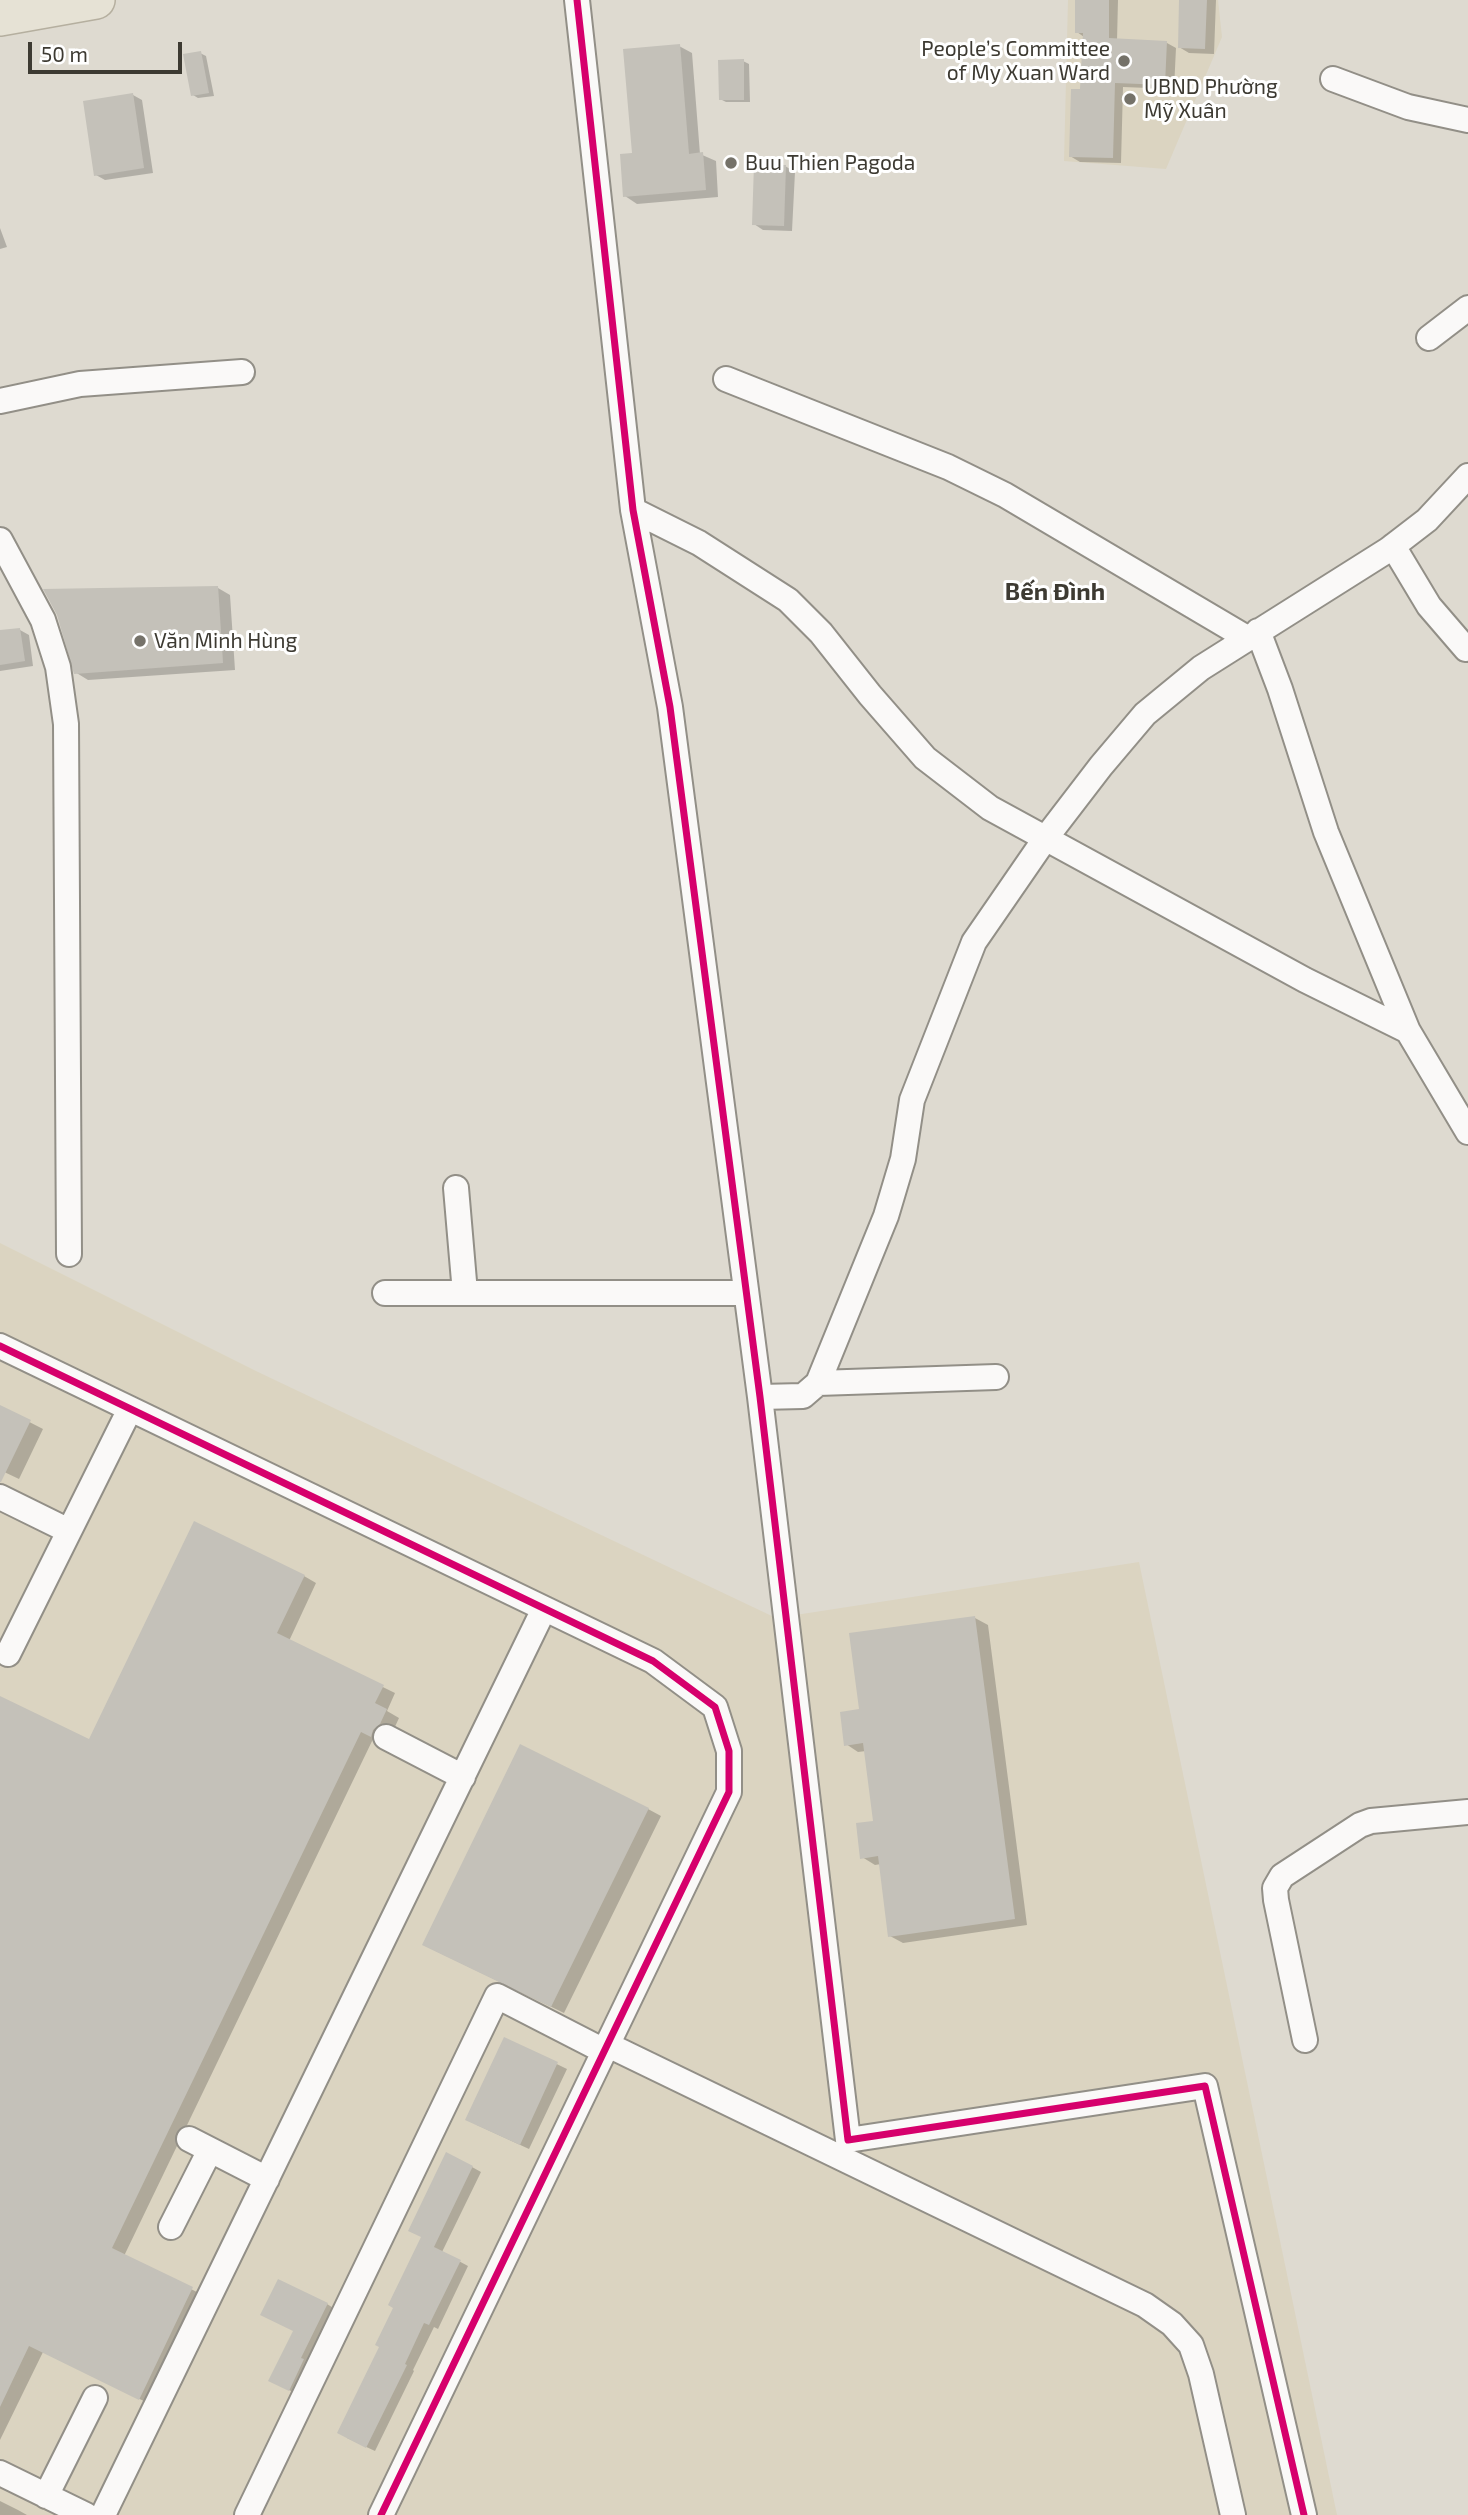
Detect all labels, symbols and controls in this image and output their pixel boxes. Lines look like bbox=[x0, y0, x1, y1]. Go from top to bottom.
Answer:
scale bar bbox=[32, 28, 186, 72]
place label: People’s Committee of My Xuan Ward bbox=[921, 36, 1110, 86]
text: 50 m bbox=[41, 41, 88, 66]
marker: People’s Committee of My Xuan Ward bbox=[1116, 53, 1132, 69]
place label: UBND Phường Mỹ Xuân bbox=[1144, 74, 1278, 124]
marker: UBND Phường Mỹ Xuân bbox=[1122, 91, 1138, 107]
place label: Buu Thien Pagoda bbox=[745, 150, 915, 176]
marker: Buu Thien Pagoda bbox=[723, 155, 739, 171]
district label: Bến Đình bbox=[1005, 578, 1105, 606]
place label: Văn Minh Hùng bbox=[154, 628, 297, 654]
marker: Văn Minh Hùng bbox=[132, 633, 148, 649]

